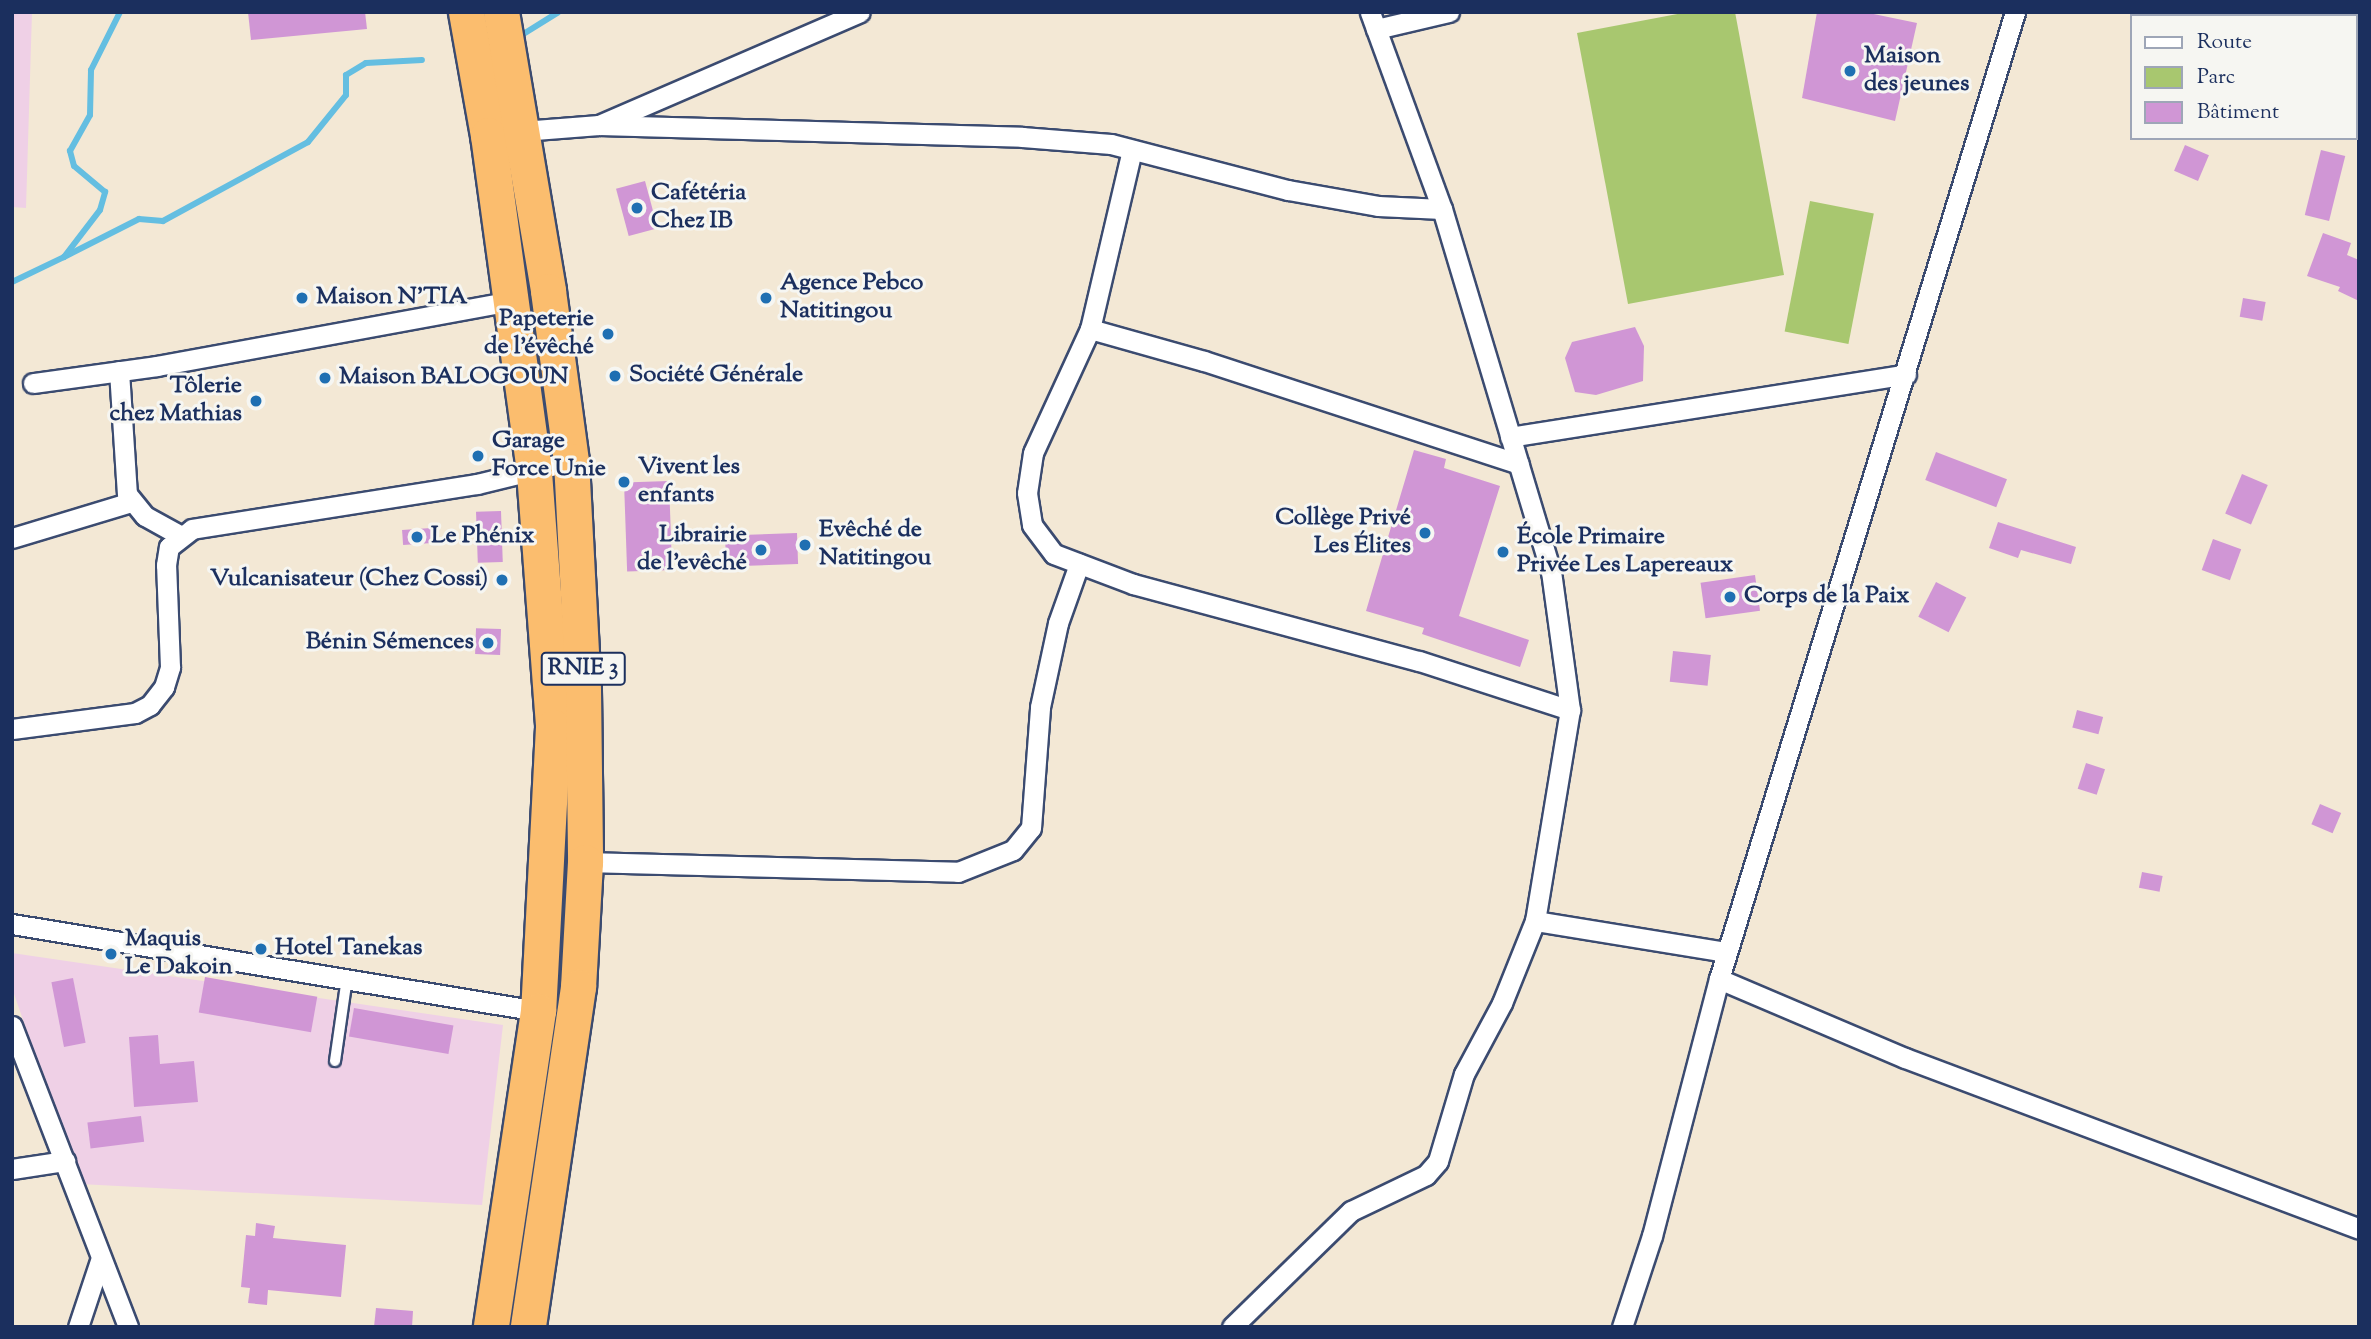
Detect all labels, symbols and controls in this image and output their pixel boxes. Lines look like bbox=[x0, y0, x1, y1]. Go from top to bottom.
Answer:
legend bbox=[2130, 14, 2357, 140]
text: Route bbox=[2197, 28, 2252, 58]
place label: Maison des jeunes bbox=[1864, 43, 1969, 99]
marker: Maison des jeunes bbox=[1842, 63, 1858, 79]
text: Parc bbox=[2197, 63, 2235, 93]
text: Bâtiment bbox=[2197, 98, 2279, 128]
place label: Cafétéria Chez IB bbox=[651, 180, 746, 236]
marker: Cafétéria Chez IB bbox=[629, 200, 645, 216]
place label: Agence Pebco Natitingou bbox=[780, 270, 923, 326]
place label: Maison N'TIA bbox=[316, 284, 468, 312]
marker: Maison N'TIA bbox=[294, 290, 310, 306]
marker: Agence Pebco Natitingou bbox=[758, 290, 774, 306]
place label: Papeterie de l'évêché bbox=[484, 306, 594, 362]
marker: Papeterie de l'évêché bbox=[600, 326, 616, 342]
place label: Société Générale bbox=[629, 362, 803, 390]
place label: Maison BALOGOUN bbox=[339, 364, 568, 392]
marker: Société Générale bbox=[607, 368, 623, 384]
marker: Maison BALOGOUN bbox=[317, 370, 333, 386]
place label: Tôlerie chez Mathias bbox=[110, 373, 242, 429]
marker: Tôlerie chez Mathias bbox=[248, 393, 264, 409]
place label: Garage Force Unie bbox=[492, 428, 606, 484]
marker: Garage Force Unie bbox=[470, 448, 486, 464]
place label: Vivent les enfants bbox=[638, 454, 740, 510]
marker: Vivent les enfants bbox=[616, 474, 632, 490]
place label: Collège Privé Les Élites bbox=[1275, 505, 1411, 561]
place label: Evêché de Natitingou bbox=[819, 517, 931, 573]
place label: Librairie de l'evêché bbox=[637, 522, 747, 578]
place label: Le Phénix bbox=[431, 523, 534, 551]
place label: École Primaire Privée Les Lapereaux bbox=[1517, 524, 1733, 580]
marker: Collège Privé Les Élites bbox=[1417, 525, 1433, 541]
marker: Le Phénix bbox=[409, 529, 425, 545]
marker: Evêché de Natitingou bbox=[797, 537, 813, 553]
marker: Librairie de l'evêché bbox=[753, 542, 769, 558]
marker: École Primaire Privée Les Lapereaux bbox=[1495, 544, 1511, 560]
place label: Vulcanisateur (Chez Cossi) bbox=[210, 566, 488, 594]
marker: Vulcanisateur (Chez Cossi) bbox=[494, 572, 510, 588]
place label: Corps de la Paix bbox=[1744, 583, 1909, 611]
marker: Corps de la Paix bbox=[1722, 589, 1738, 605]
place label: Bénin Sémences bbox=[306, 629, 474, 657]
marker: Bénin Sémences bbox=[480, 635, 496, 651]
road number: RNIE 3 bbox=[539, 650, 627, 688]
place label: Maquis Le Dakoin bbox=[125, 926, 233, 982]
place label: Hotel Tanekas bbox=[275, 935, 422, 963]
marker: Hotel Tanekas bbox=[253, 941, 269, 957]
marker: Maquis Le Dakoin bbox=[103, 946, 119, 962]

